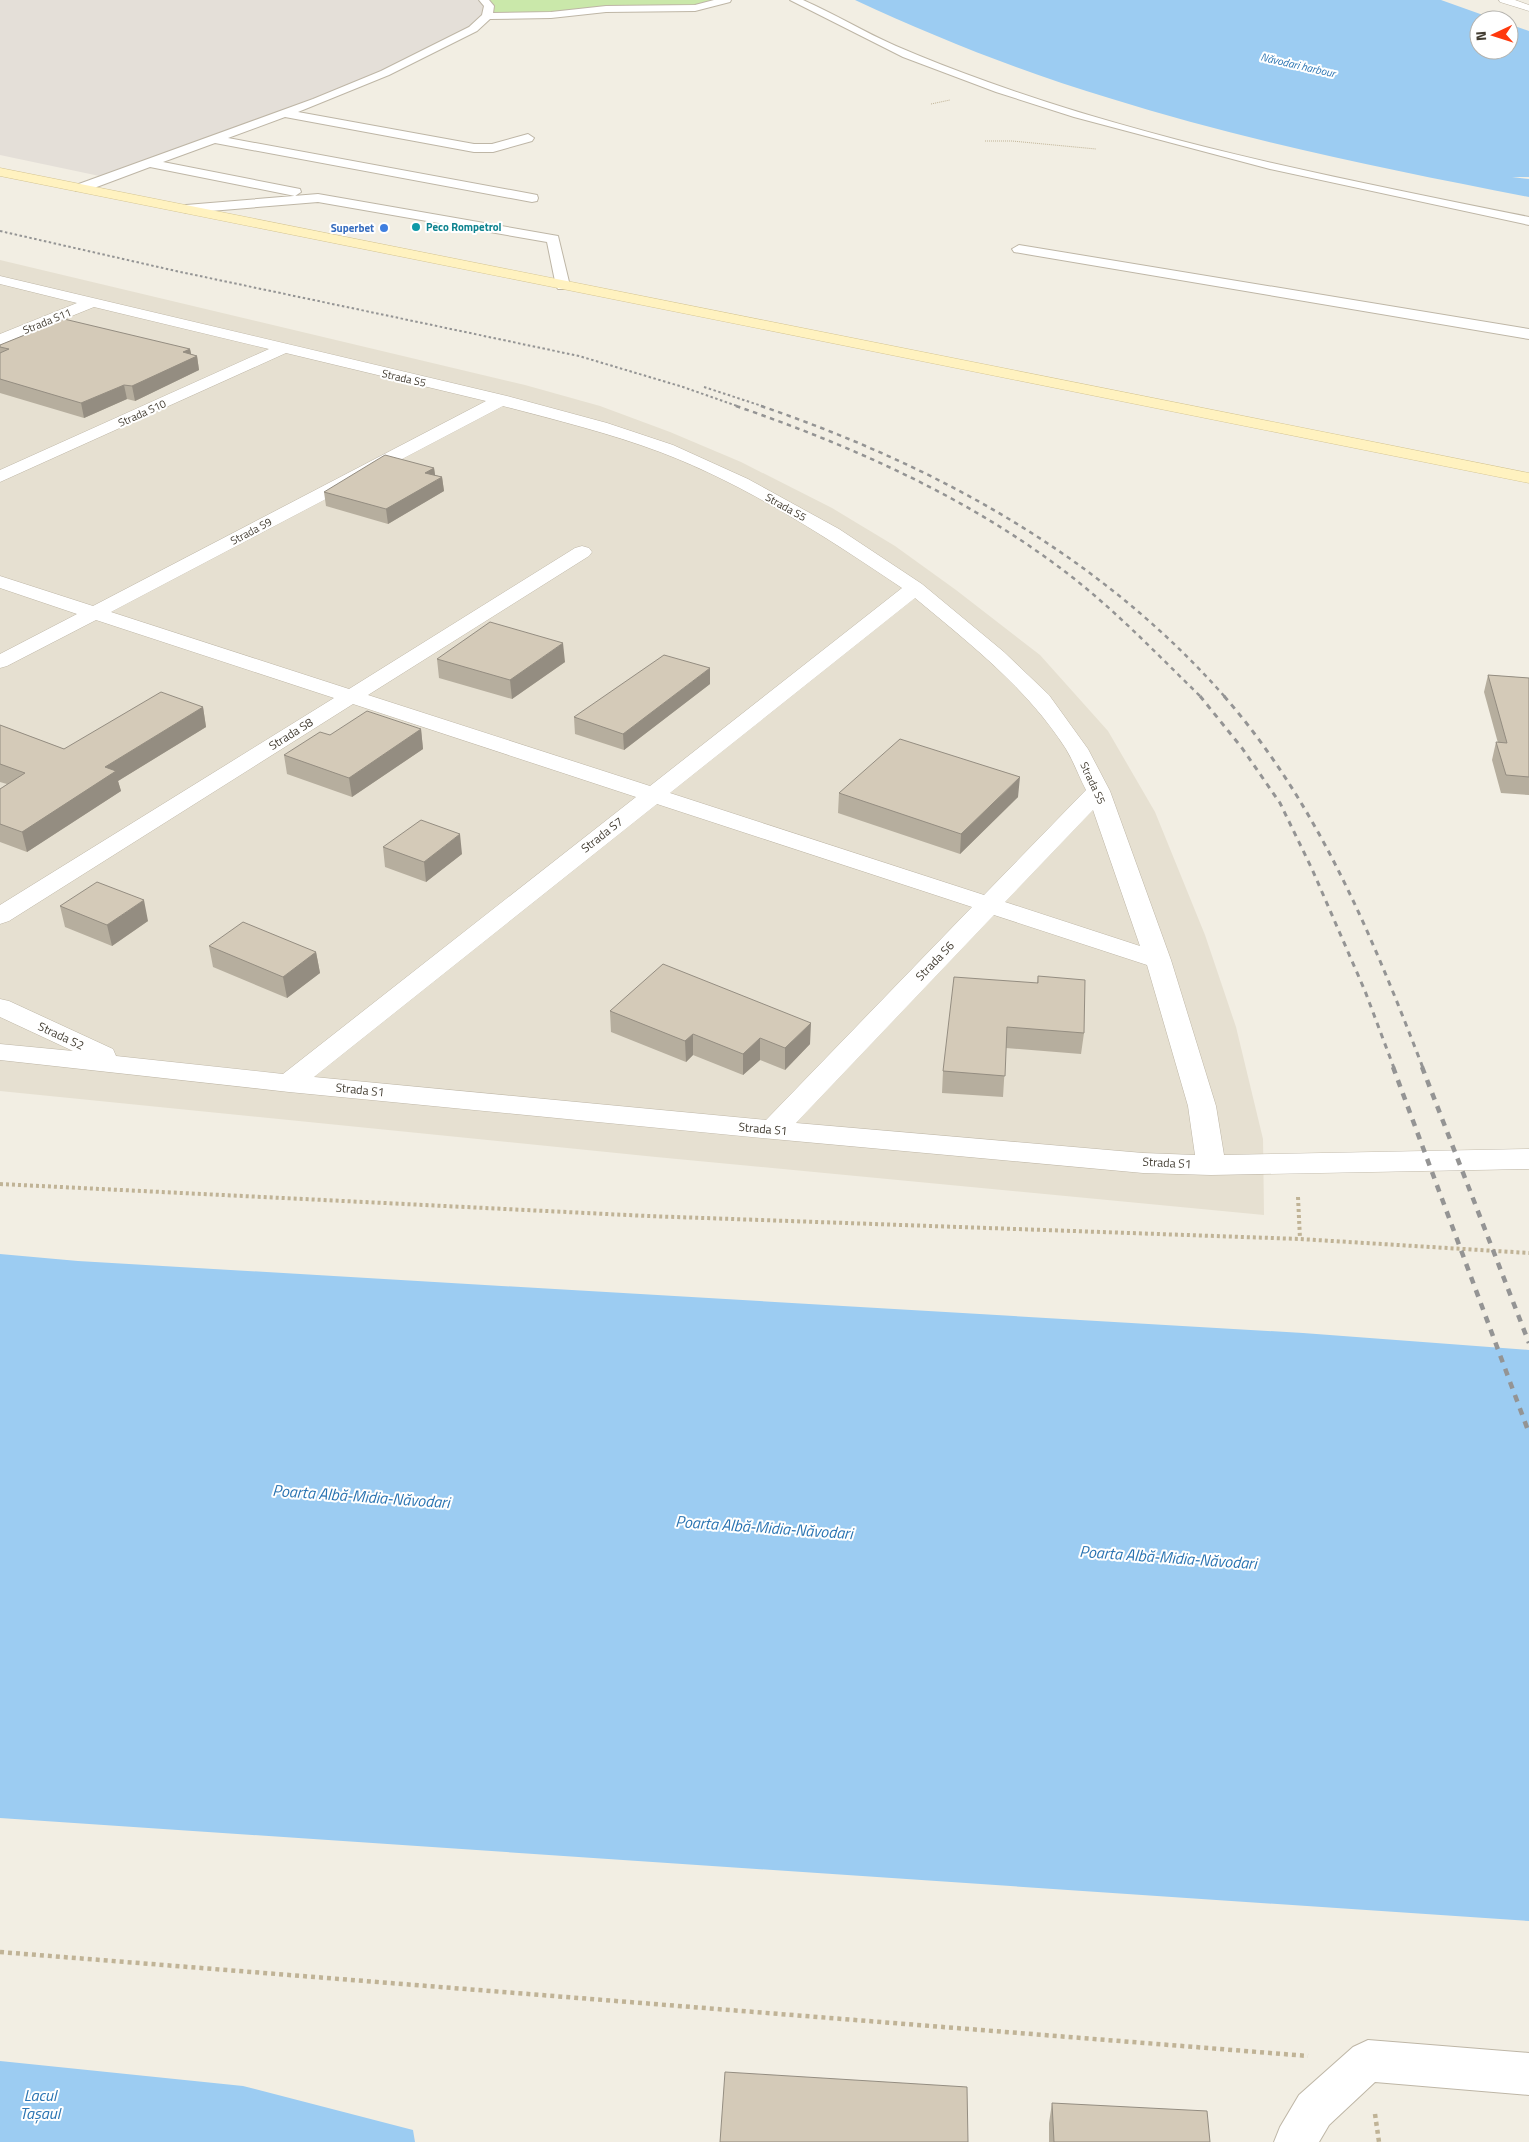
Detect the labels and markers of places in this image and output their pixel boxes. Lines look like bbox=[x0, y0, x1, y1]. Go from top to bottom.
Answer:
place label: Peco Rompetrol bbox=[426, 219, 502, 235]
place label: Superbet bbox=[331, 220, 374, 236]
marker: Peco Rompetrol bbox=[410, 221, 422, 233]
marker: Superbet bbox=[378, 222, 390, 234]

